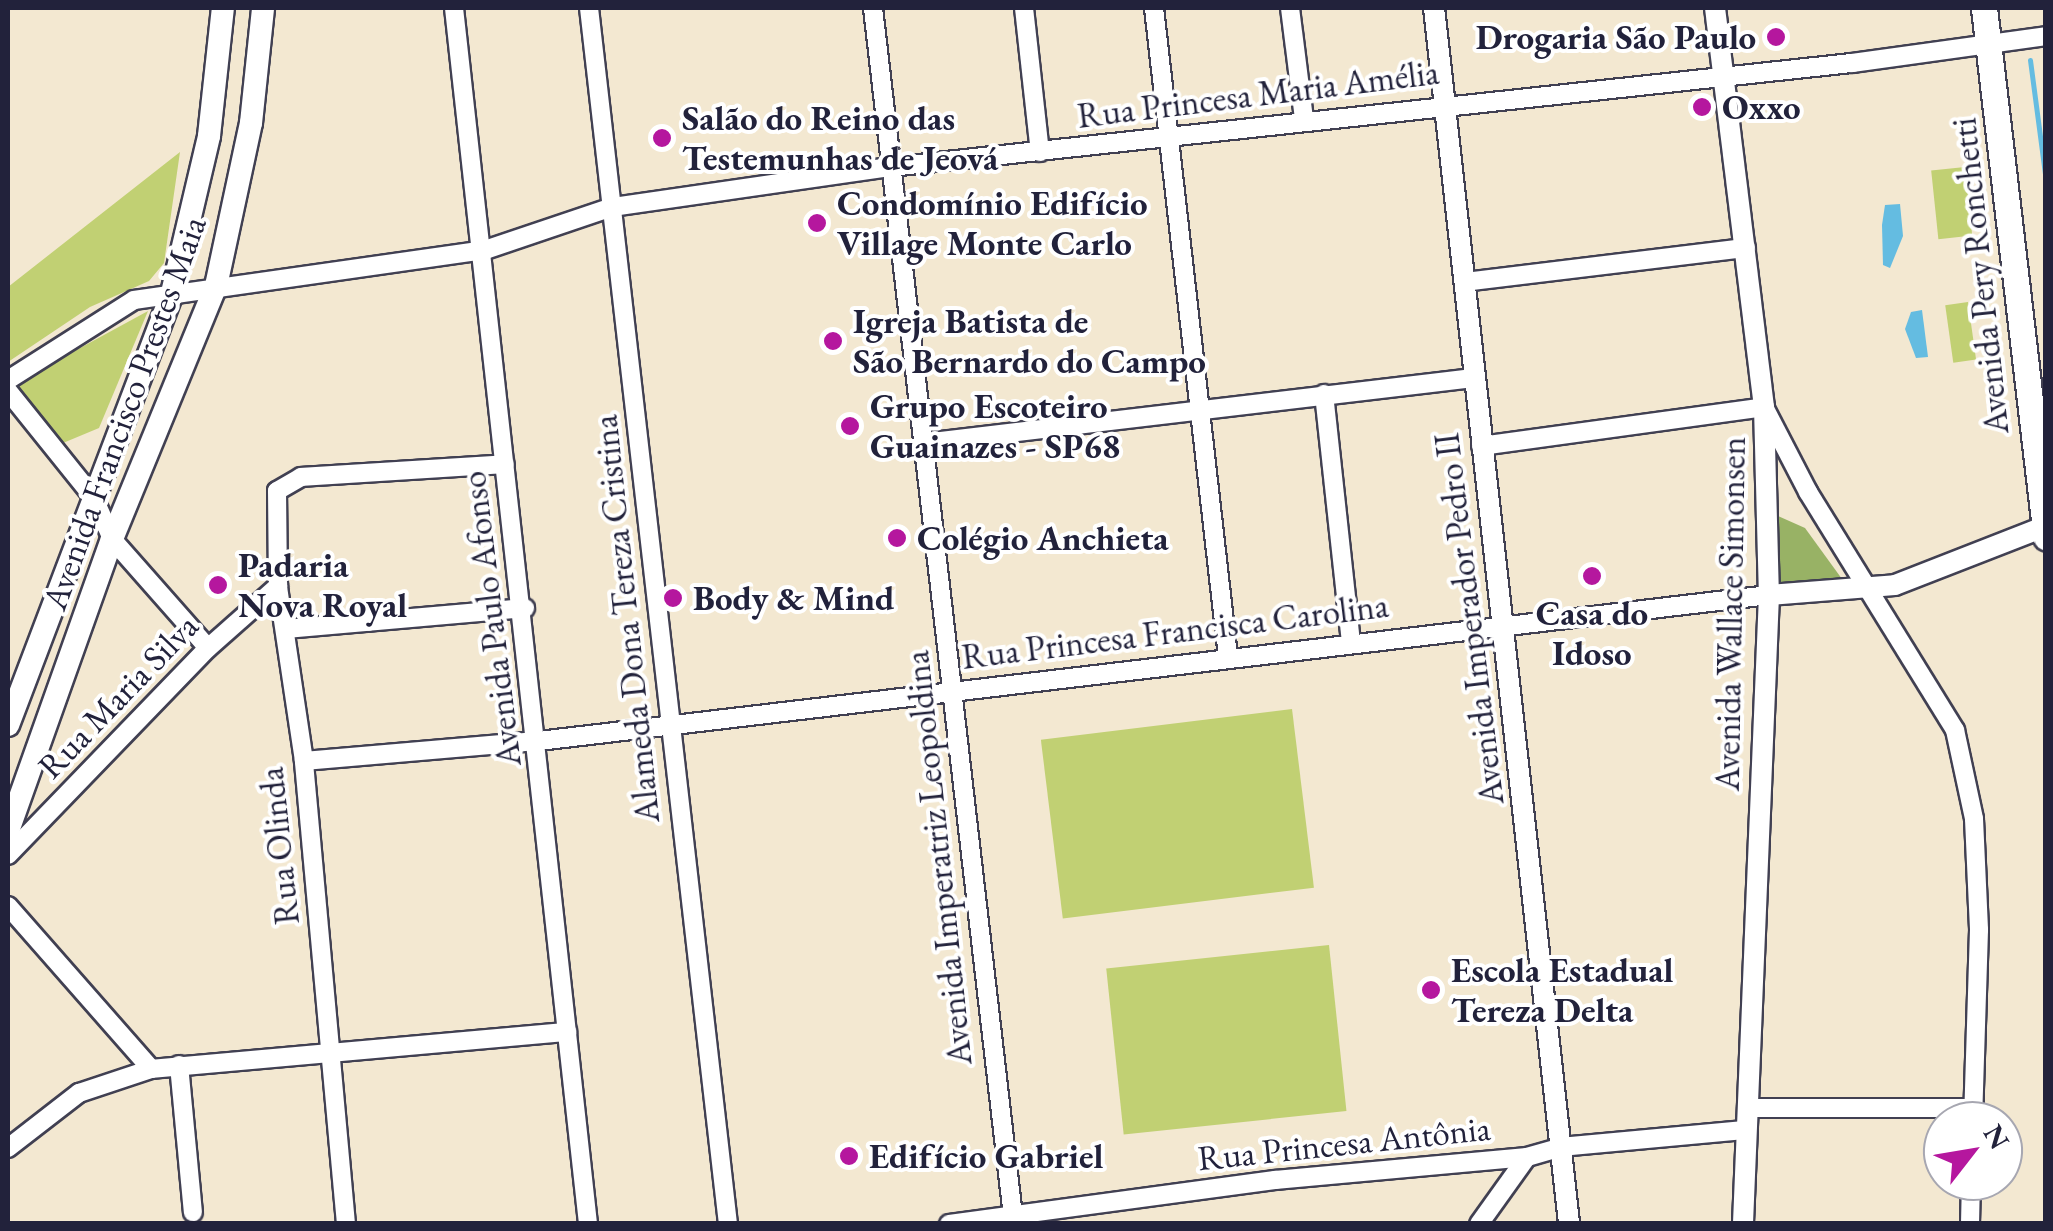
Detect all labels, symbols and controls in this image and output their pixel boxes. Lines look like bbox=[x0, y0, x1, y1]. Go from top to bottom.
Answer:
place label: Drogaria São Paulo bbox=[1476, 16, 1756, 58]
marker: Drogaria São Paulo bbox=[1765, 26, 1787, 48]
street label: Rua Princesa Maria Amélia bbox=[1075, 51, 1441, 137]
place label: Oxxo bbox=[1722, 86, 1801, 128]
marker: Oxxo bbox=[1691, 96, 1713, 118]
place label: Salão do Reino das Testemunhas de Jeová bbox=[682, 97, 998, 179]
street label: Avenida Pery Ronchetti bbox=[1942, 116, 2018, 436]
marker: Salão do Reino das Testemunhas de Jeová bbox=[651, 127, 673, 149]
place label: Condomínio Edifício Village Monte Carlo bbox=[837, 182, 1148, 264]
street label: Avenida Francisco Prestes Maia bbox=[33, 210, 215, 616]
marker: Condomínio Edifício Village Monte Carlo bbox=[806, 212, 828, 234]
place label: Igreja Batista de São Bernardo do Campo bbox=[853, 300, 1206, 382]
marker: Igreja Batista de São Bernardo do Campo bbox=[822, 330, 844, 352]
place label: Grupo Escoteiro Guainazes - SP68 bbox=[870, 385, 1120, 467]
street label: Alameda Dona Tereza Cristina bbox=[584, 413, 668, 825]
marker: Grupo Escoteiro Guainazes - SP68 bbox=[839, 415, 861, 437]
street label: Avenida Imperador Pedro II bbox=[1425, 431, 1513, 807]
street label: Avenida Wallace Simonsen bbox=[1706, 436, 1754, 792]
street label: Avenida Paulo Afonso bbox=[452, 469, 530, 769]
place label: Colégio Anchieta bbox=[917, 517, 1169, 559]
marker: Colégio Anchieta bbox=[886, 527, 908, 549]
place label: Padaria Nova Royal bbox=[238, 544, 407, 626]
marker: Casa do Idoso bbox=[1581, 565, 1603, 587]
marker: Padaria Nova Royal bbox=[207, 574, 229, 596]
place label: Body & Mind bbox=[693, 577, 894, 619]
street label: Rua Princesa Francisca Carolina bbox=[959, 584, 1391, 678]
marker: Body & Mind bbox=[662, 587, 684, 609]
place label: Casa do Idoso bbox=[1536, 592, 1648, 674]
street label: Rua Maria Silva bbox=[29, 605, 207, 787]
street label: Avenida Imperatriz Leopoldina bbox=[895, 649, 981, 1067]
street label: Rua Olinda bbox=[250, 765, 308, 927]
place label: Escola Estadual Tereza Delta bbox=[1451, 949, 1674, 1031]
marker: Escola Estadual Tereza Delta bbox=[1420, 979, 1442, 1001]
north arrow bbox=[1923, 1101, 2023, 1201]
street label: Rua Princesa Antônia bbox=[1196, 1107, 1492, 1179]
text: N bbox=[1976, 1118, 2018, 1156]
place label: Edifício Gabriel bbox=[869, 1135, 1103, 1177]
marker: Edifício Gabriel bbox=[838, 1145, 860, 1167]

